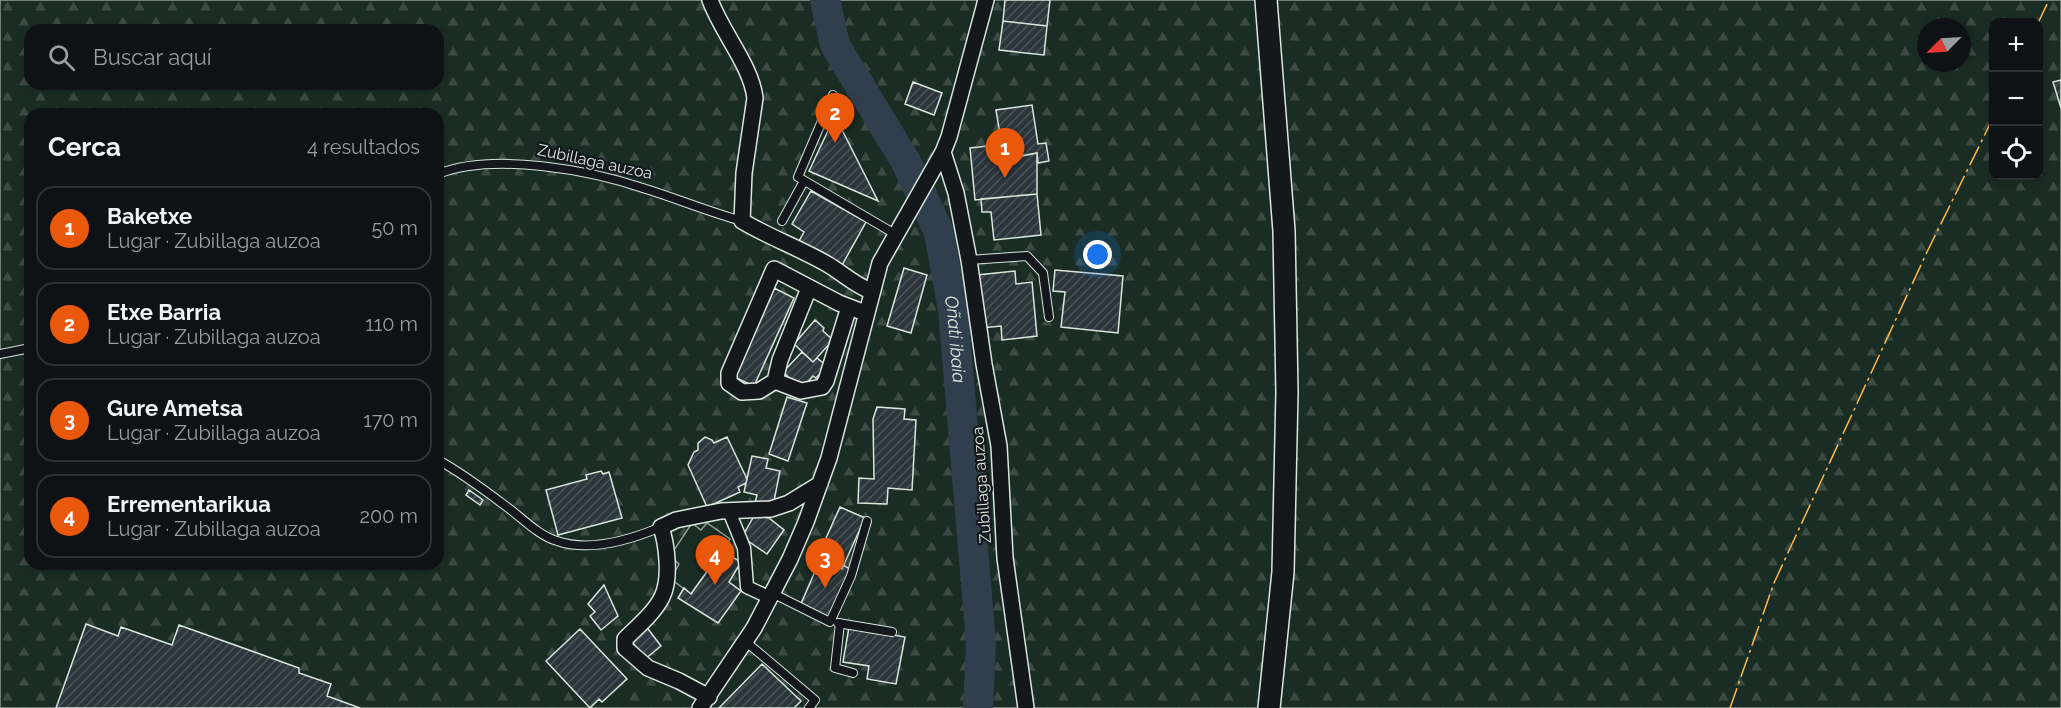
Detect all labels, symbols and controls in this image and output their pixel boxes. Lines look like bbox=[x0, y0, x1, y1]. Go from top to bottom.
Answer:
north arrow bbox=[1917, 18, 1971, 72]
map controls bbox=[1989, 18, 2043, 180]
button: + bbox=[1989, 18, 2043, 72]
search box bbox=[24, 24, 444, 90]
icon: search bbox=[45, 41, 78, 74]
text: Buscar aquí bbox=[93, 44, 212, 70]
button: − bbox=[1989, 72, 2043, 126]
pin: 2 bbox=[816, 94, 854, 143]
button: locate bbox=[1989, 126, 2043, 180]
pin: 1 bbox=[986, 128, 1024, 178]
text: Cerca bbox=[48, 132, 121, 162]
text: 4 resultados bbox=[307, 135, 420, 159]
street label: Zubillaga auzoa bbox=[536, 140, 654, 183]
text: Baketxe bbox=[107, 203, 192, 229]
text: 1 bbox=[65, 216, 74, 240]
text: 50 m bbox=[371, 216, 418, 240]
text: Lugar · Zubillaga auzoa bbox=[107, 229, 321, 253]
your location bbox=[1083, 240, 1112, 269]
water label: Oñati ibaia bbox=[941, 294, 970, 384]
text: Etxe Barria bbox=[107, 299, 221, 325]
text: 2 bbox=[64, 312, 75, 336]
text: 110 m bbox=[365, 312, 418, 336]
text: Lugar · Zubillaga auzoa bbox=[107, 325, 321, 349]
text: Gure Ametsa bbox=[107, 395, 243, 421]
text: 3 bbox=[64, 408, 75, 432]
text: 170 m bbox=[363, 408, 418, 432]
text: Lugar · Zubillaga auzoa bbox=[107, 421, 321, 445]
street label: Zubillaga auzoa bbox=[968, 426, 995, 544]
text: Errementarikua bbox=[107, 491, 271, 517]
text: 4 bbox=[64, 504, 75, 528]
text: 200 m bbox=[360, 504, 418, 528]
text: Lugar · Zubillaga auzoa bbox=[107, 517, 321, 541]
pin: 4 bbox=[696, 536, 734, 585]
pin: 3 bbox=[806, 538, 844, 588]

